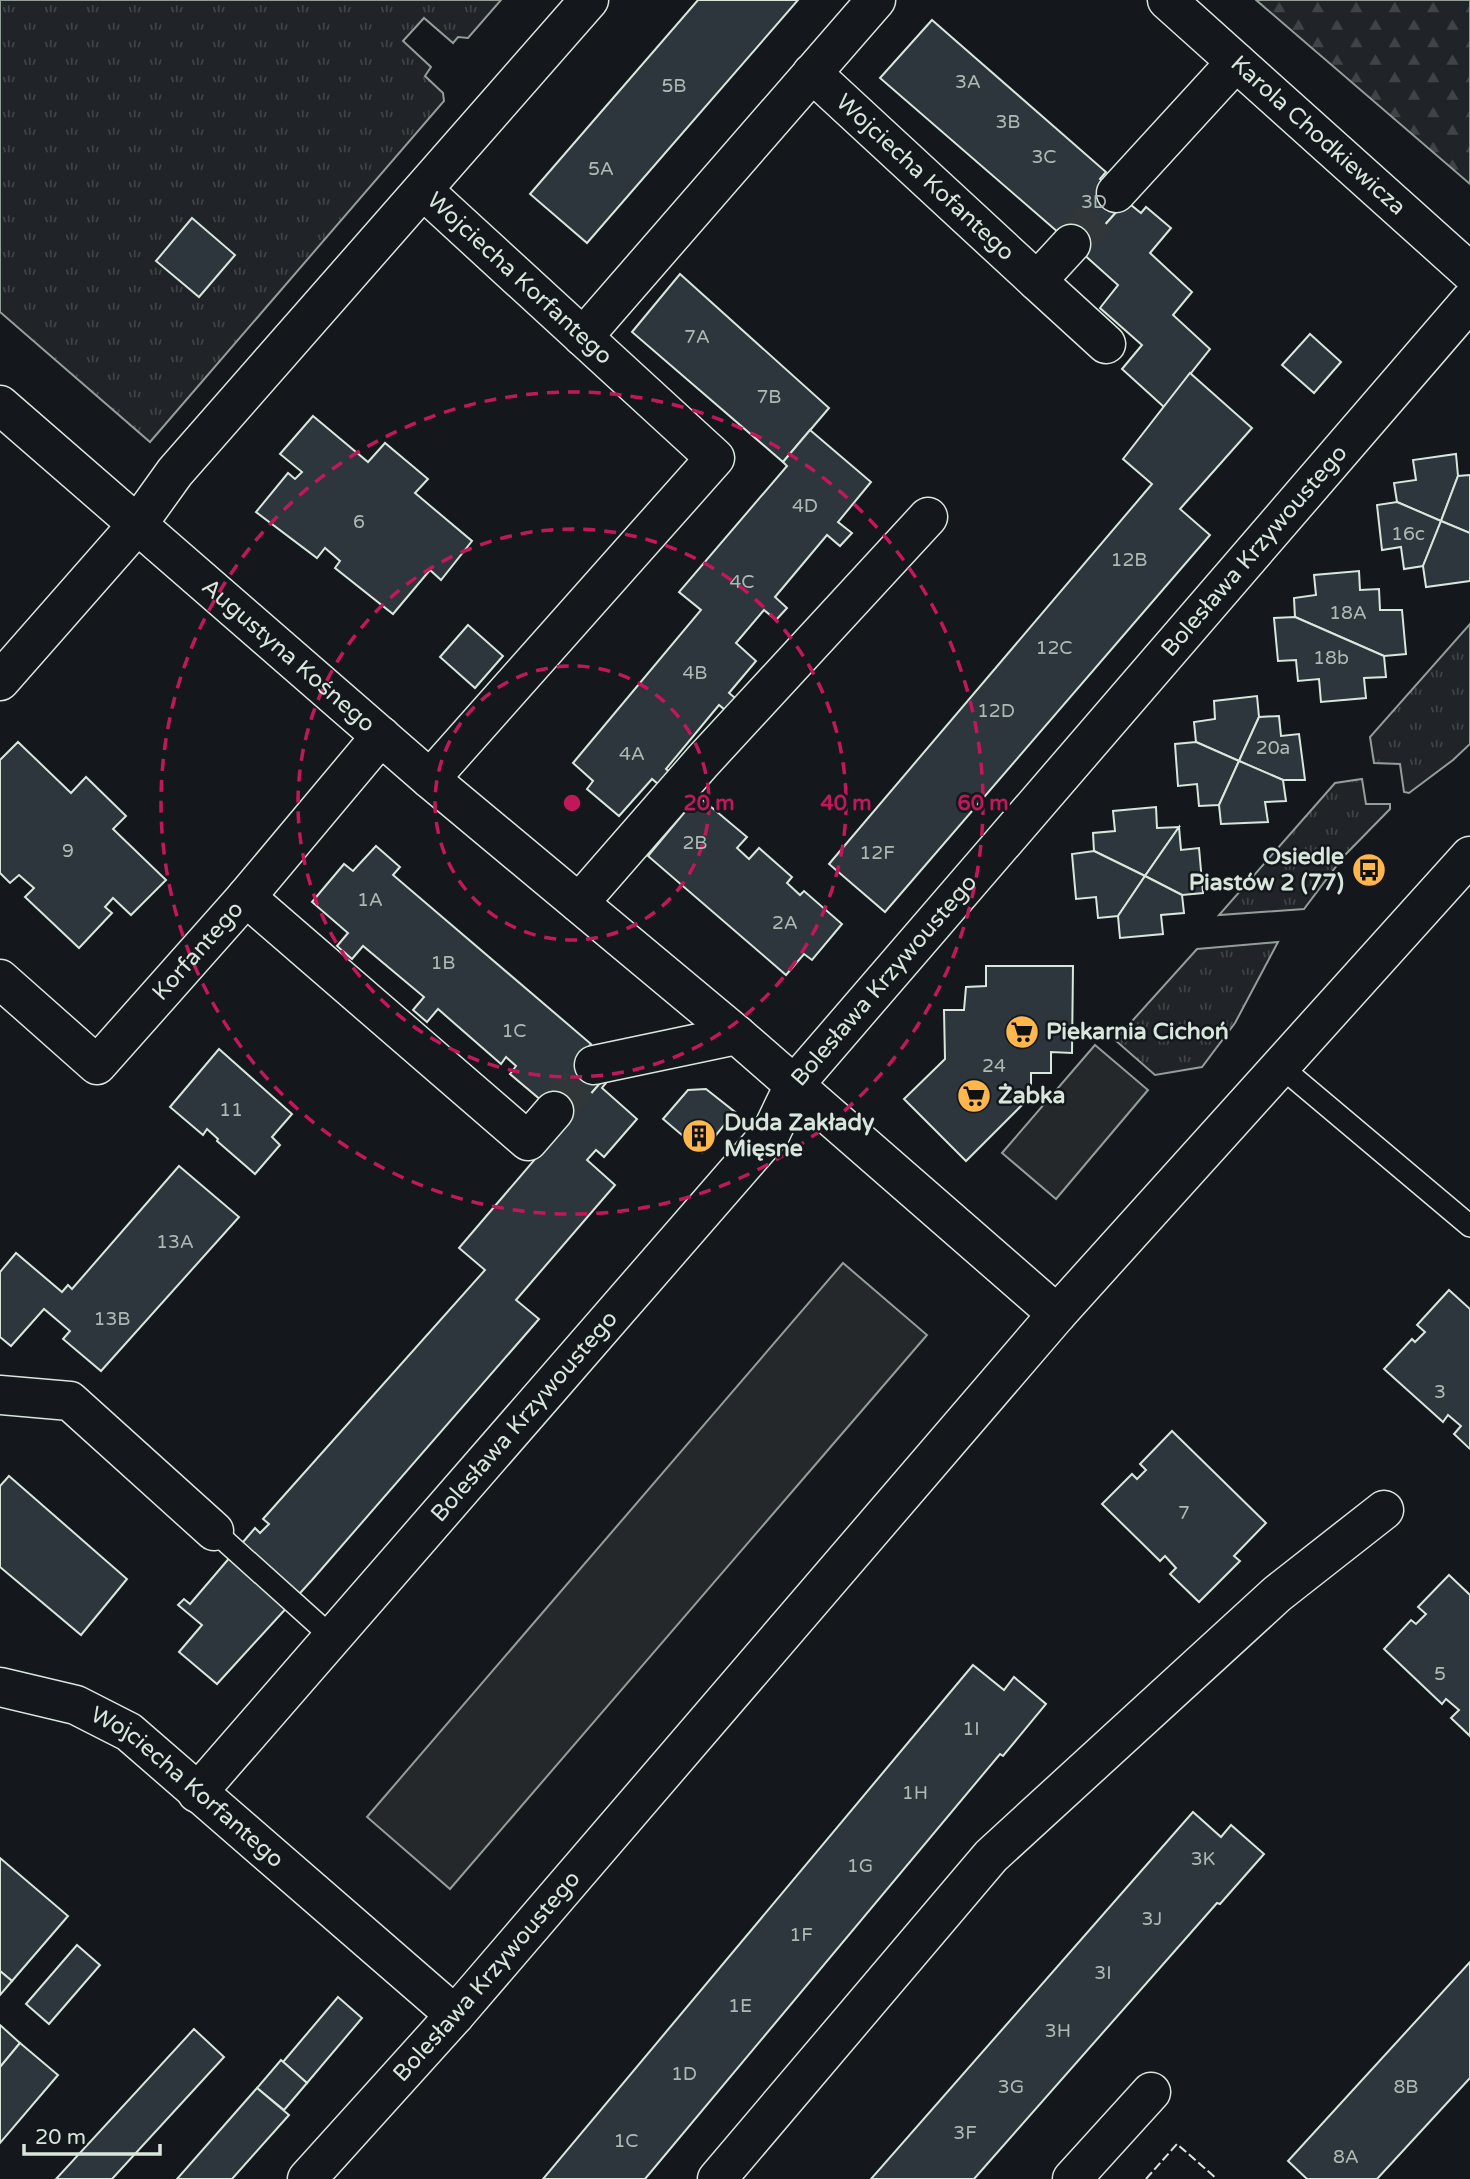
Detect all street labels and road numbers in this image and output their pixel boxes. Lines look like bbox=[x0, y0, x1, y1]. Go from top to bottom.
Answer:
street label: Karola Chodkiewicza bbox=[1225, 50, 1411, 221]
street label: Wojciecha Kofantego bbox=[830, 88, 1020, 267]
street label: Wojciecha Korfantego bbox=[421, 187, 618, 371]
street label: Bolesława Krzywoustego bbox=[1155, 439, 1353, 663]
street label: Augustyna Kośnego bbox=[196, 573, 381, 739]
street label: Bolesława Krzywoustego bbox=[785, 869, 983, 1092]
street label: Korfantego bbox=[147, 896, 250, 1006]
street label: Bolesława Krzywoustego bbox=[425, 1305, 624, 1528]
street label: Wojciecha Korfantego bbox=[86, 1701, 289, 1874]
street label: Bolesława Krzywoustego bbox=[388, 1865, 586, 2088]

